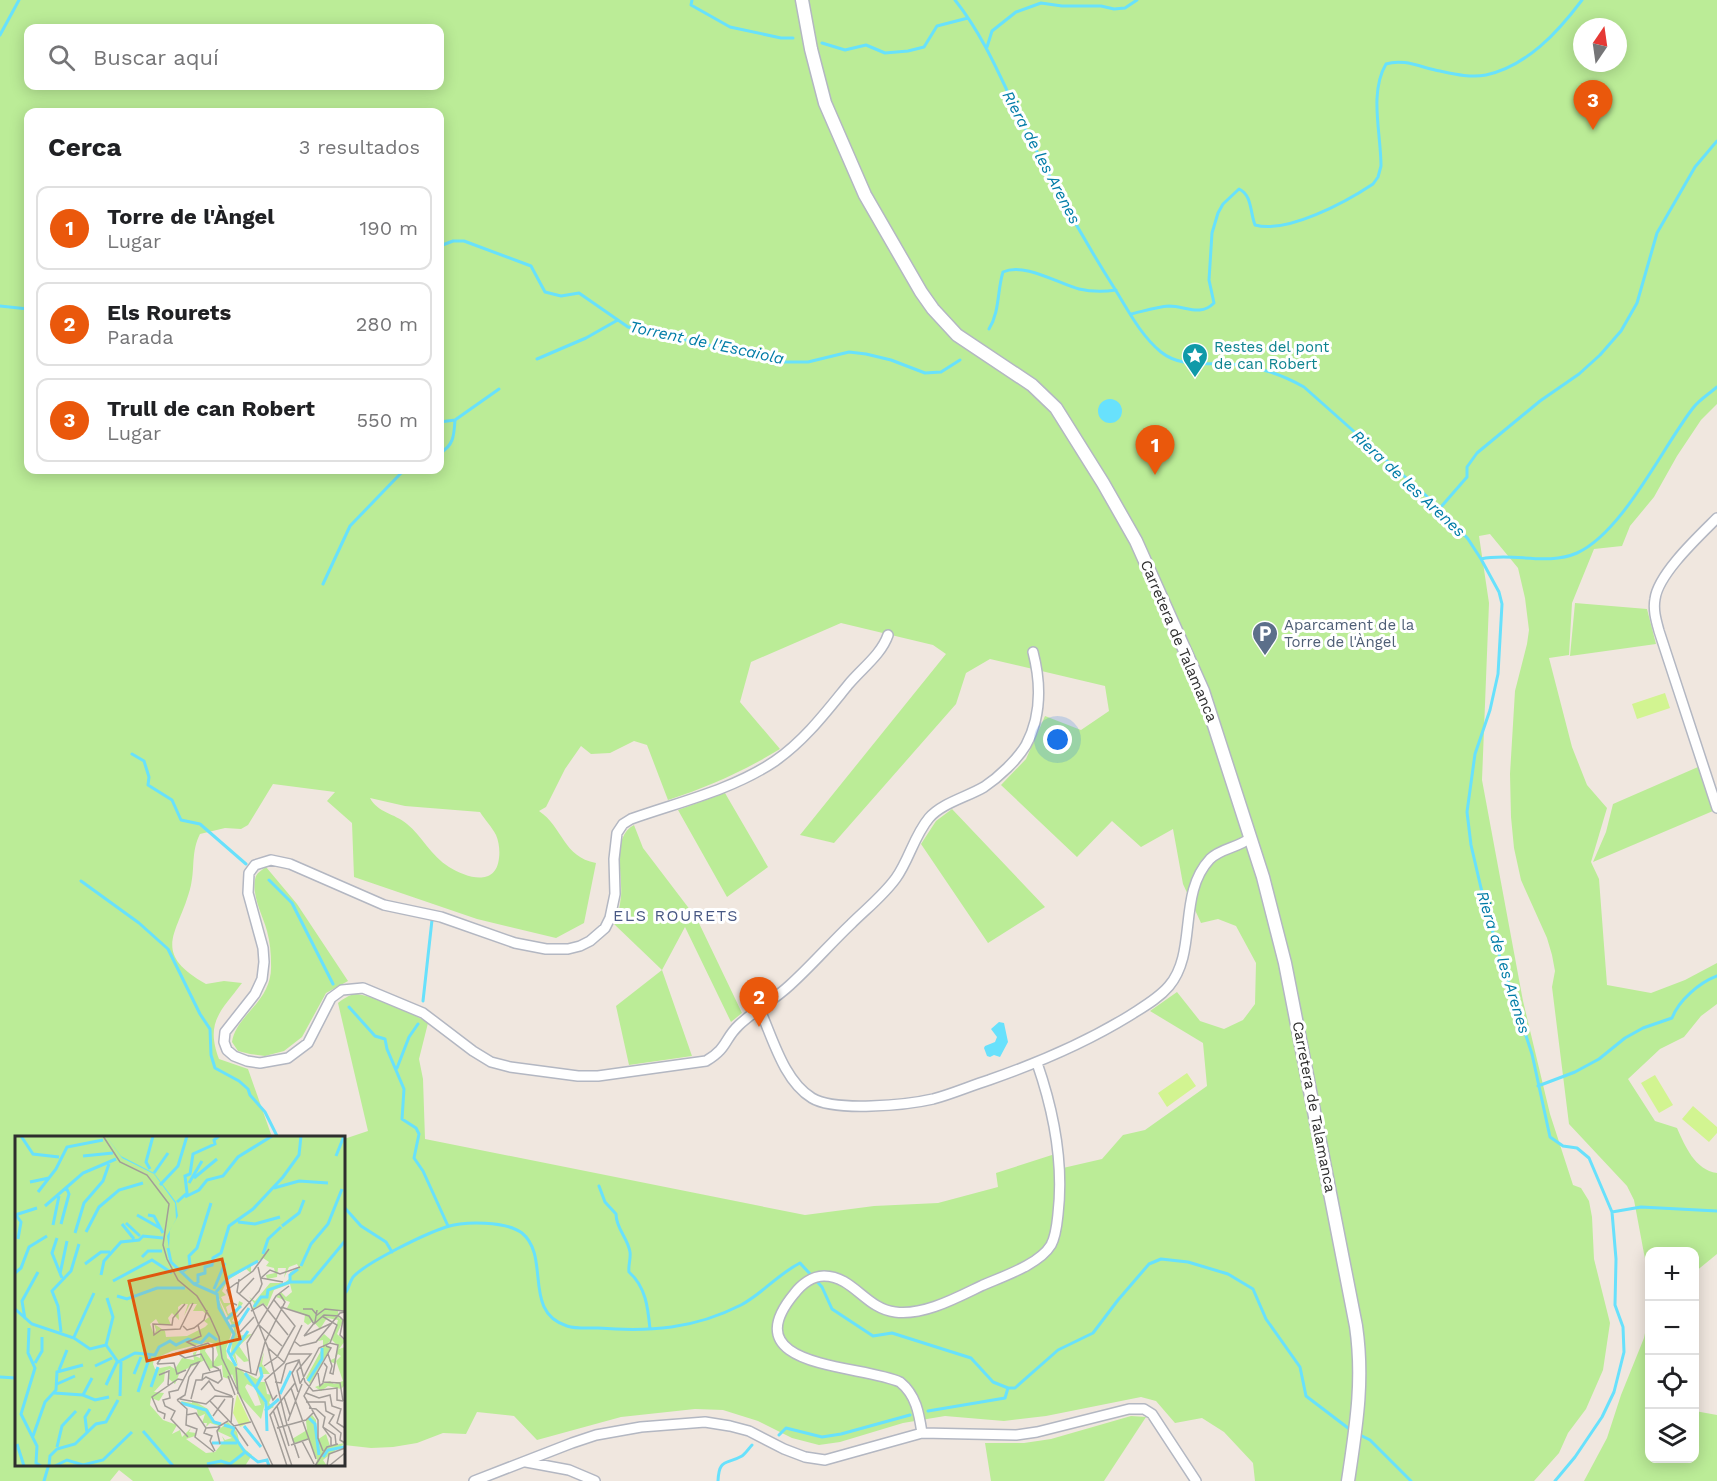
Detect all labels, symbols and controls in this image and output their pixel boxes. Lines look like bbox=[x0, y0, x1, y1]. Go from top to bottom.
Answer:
north arrow bbox=[1573, 18, 1627, 72]
search box bbox=[24, 24, 444, 90]
icon: search bbox=[45, 41, 78, 74]
text: Buscar aquí bbox=[93, 45, 219, 70]
pin: 3 bbox=[1574, 80, 1612, 130]
water label: Riera de les Arenes bbox=[998, 87, 1085, 227]
text: Cerca bbox=[48, 132, 122, 162]
text: 3 resultados bbox=[299, 135, 420, 159]
text: Torre de l'Àngel bbox=[107, 204, 274, 229]
text: 1 bbox=[65, 216, 74, 240]
text: 190 m bbox=[360, 216, 418, 240]
text: Lugar bbox=[107, 229, 161, 253]
text: Els Rourets bbox=[107, 300, 231, 325]
text: 2 bbox=[64, 312, 75, 336]
text: 280 m bbox=[356, 312, 418, 336]
water label: Torrent de l'Escaiola bbox=[628, 317, 786, 368]
text: Parada bbox=[107, 325, 174, 349]
place label: Restes del pont de can Robert bbox=[1214, 338, 1330, 373]
place icon: Restes del pont de can Robert bbox=[1180, 341, 1210, 379]
text: Trull de can Robert bbox=[107, 396, 315, 421]
text: 3 bbox=[64, 408, 75, 432]
text: 550 m bbox=[356, 408, 418, 432]
text: Lugar bbox=[107, 421, 161, 445]
pin: 1 bbox=[1136, 426, 1174, 475]
water label: Riera de les Arenes bbox=[1348, 426, 1469, 541]
street label: Carretera de Talamanca bbox=[1137, 557, 1222, 725]
place label: Aparcament de la Torre de l'Àngel bbox=[1284, 616, 1415, 651]
parking icon: Aparcament de la Torre de l'Àngel bbox=[1250, 619, 1280, 657]
your location bbox=[1043, 725, 1072, 754]
water label: Riera de les Arenes bbox=[1473, 889, 1534, 1036]
district label: ELS ROURETS bbox=[613, 906, 739, 925]
pin: 2 bbox=[740, 978, 778, 1027]
street label: Carretera de Talamanca bbox=[1289, 1020, 1340, 1195]
inset map bbox=[15, 1136, 345, 1466]
map controls bbox=[1645, 1247, 1699, 1463]
button: + bbox=[1645, 1247, 1699, 1301]
button: − bbox=[1645, 1301, 1699, 1355]
button: locate bbox=[1645, 1355, 1699, 1409]
button: layers bbox=[1645, 1409, 1699, 1463]

